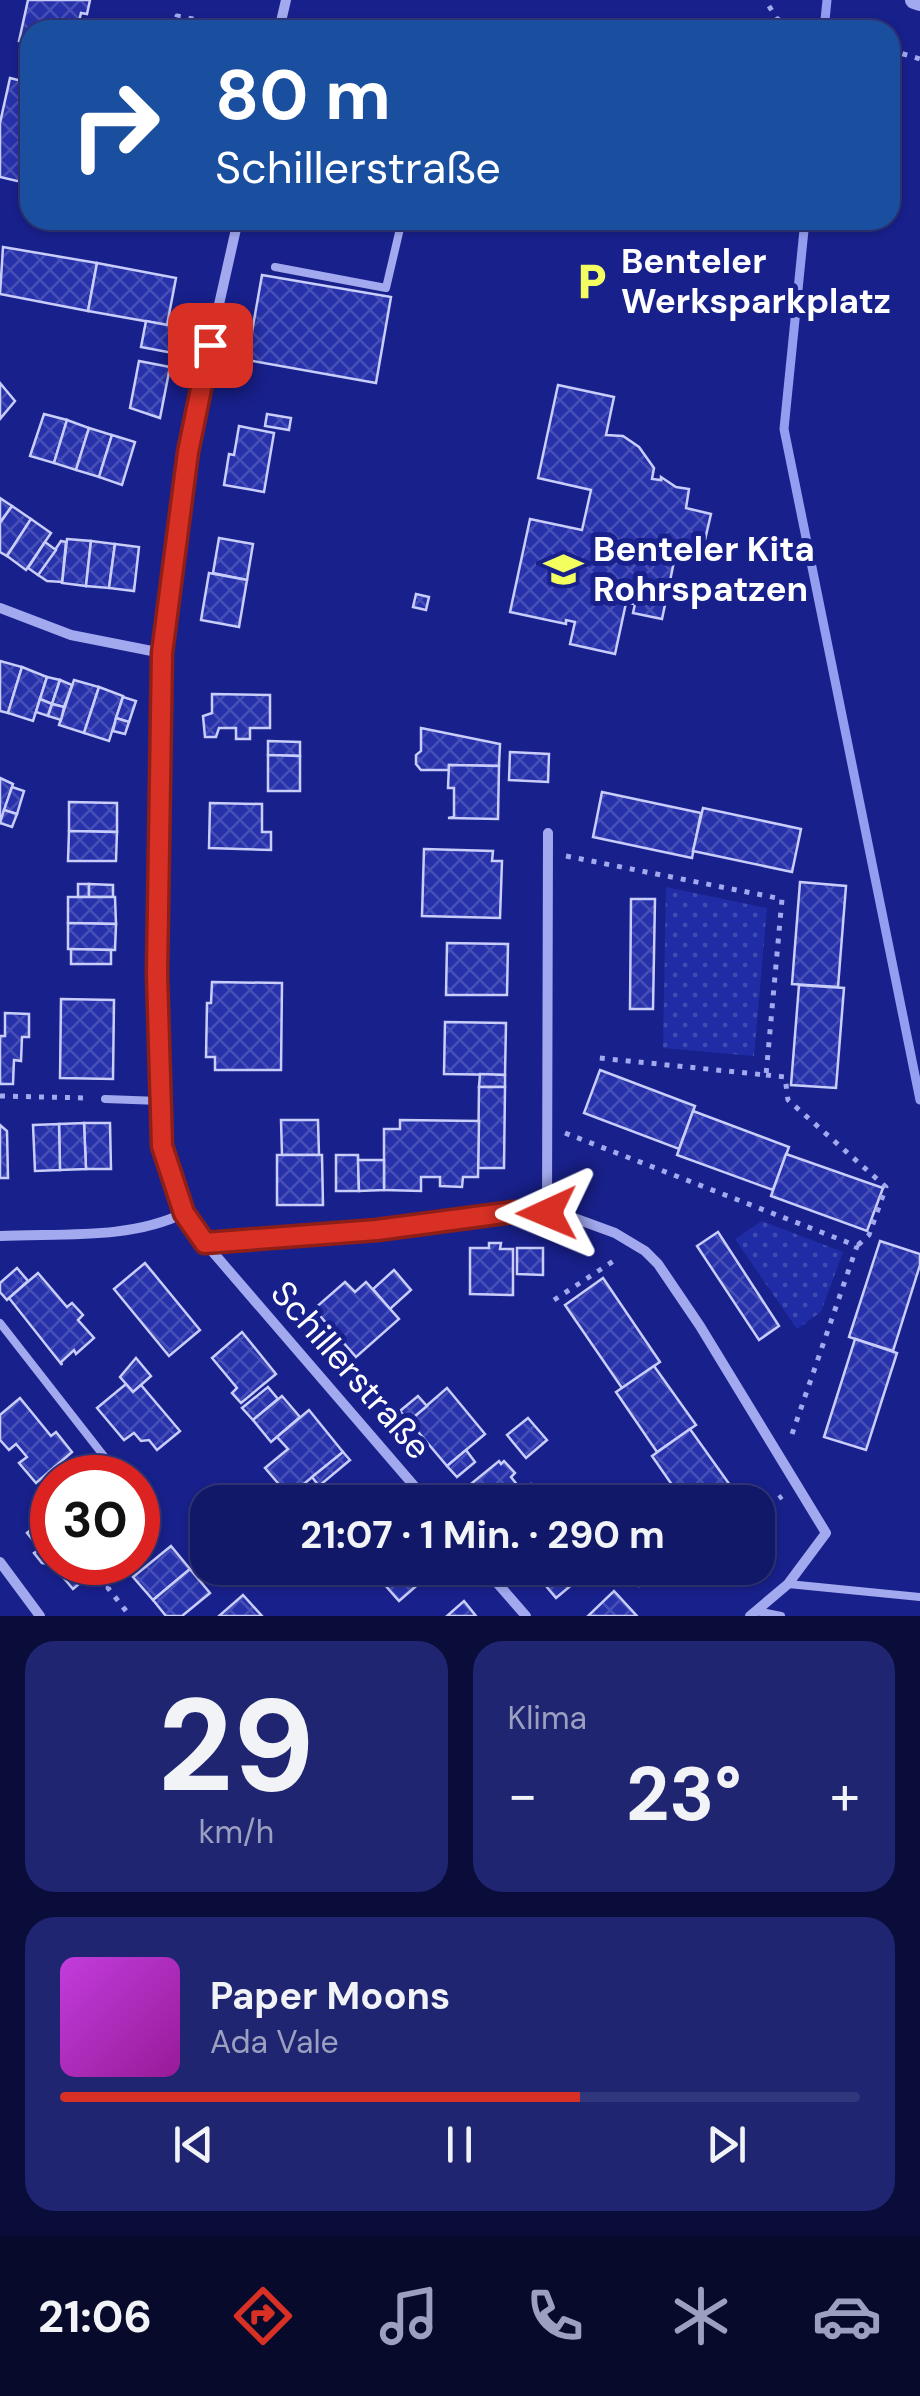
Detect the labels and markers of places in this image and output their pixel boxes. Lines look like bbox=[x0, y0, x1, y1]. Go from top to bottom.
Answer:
place label: Benteler Werksparkplatz bbox=[621, 238, 891, 324]
parking icon: Benteler Werksparkplatz bbox=[570, 260, 612, 302]
pin bbox=[168, 303, 253, 388]
place label: Benteler Kita Rohrspatzen bbox=[593, 526, 815, 612]
school or university icon: Benteler Kita Rohrspatzen bbox=[542, 548, 584, 590]

